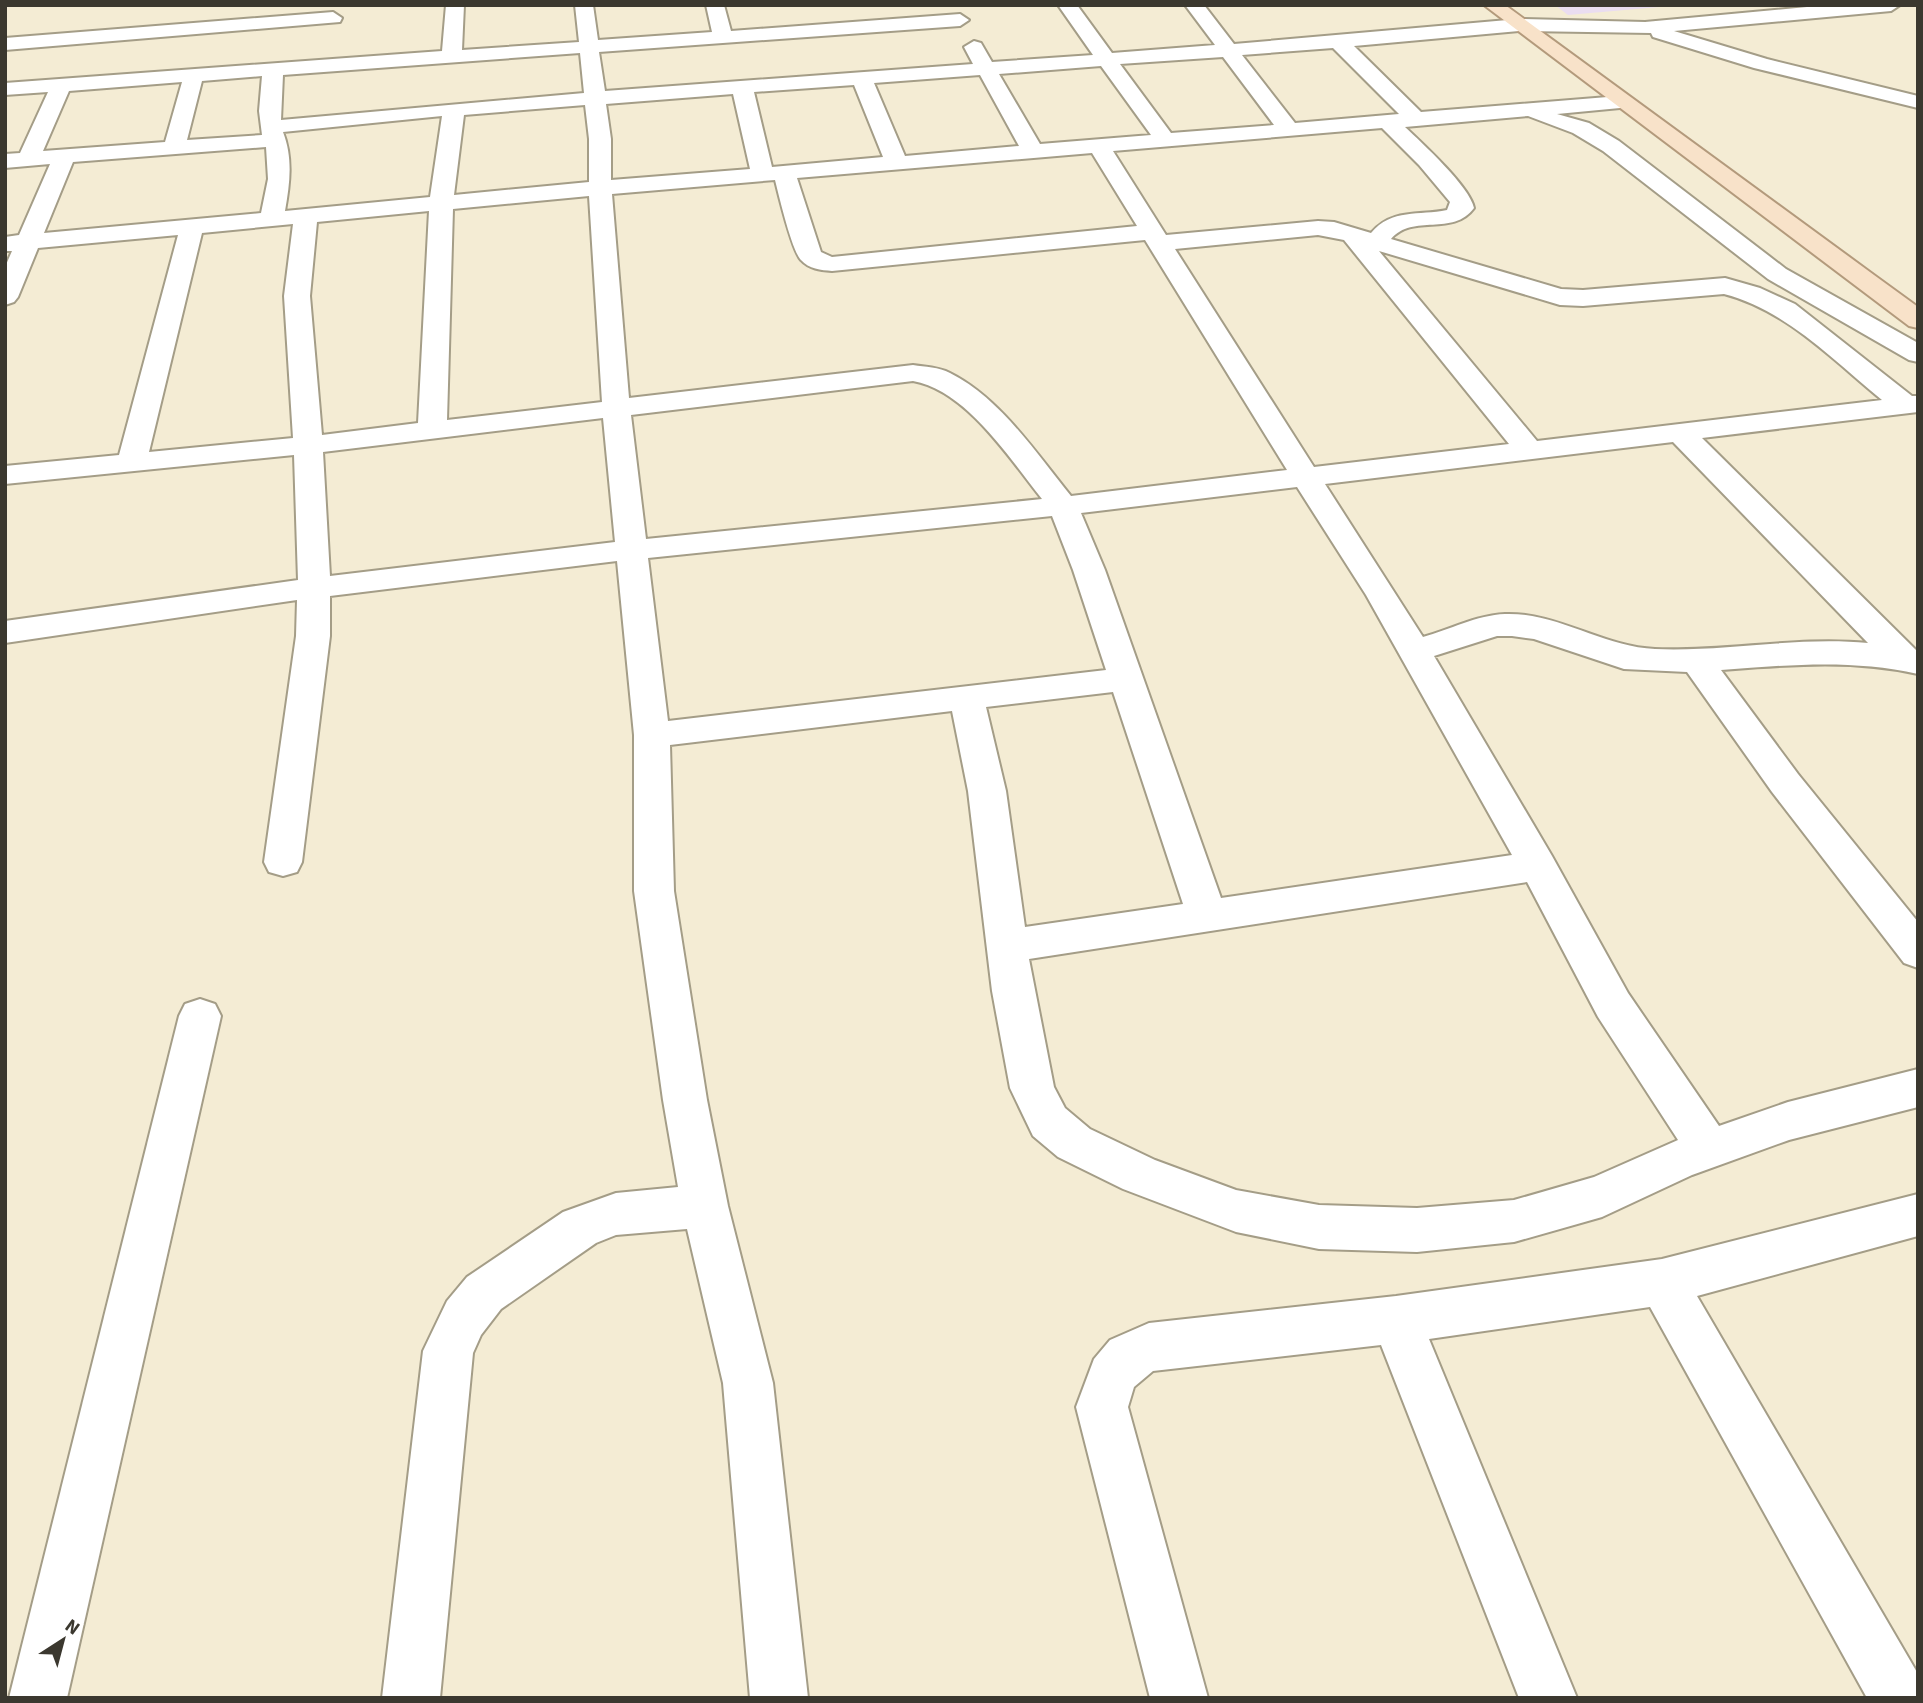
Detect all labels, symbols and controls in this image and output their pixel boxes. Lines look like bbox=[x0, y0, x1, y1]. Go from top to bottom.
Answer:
north arrow bbox=[28, 1605, 98, 1675]
text: N bbox=[59, 1613, 85, 1642]

